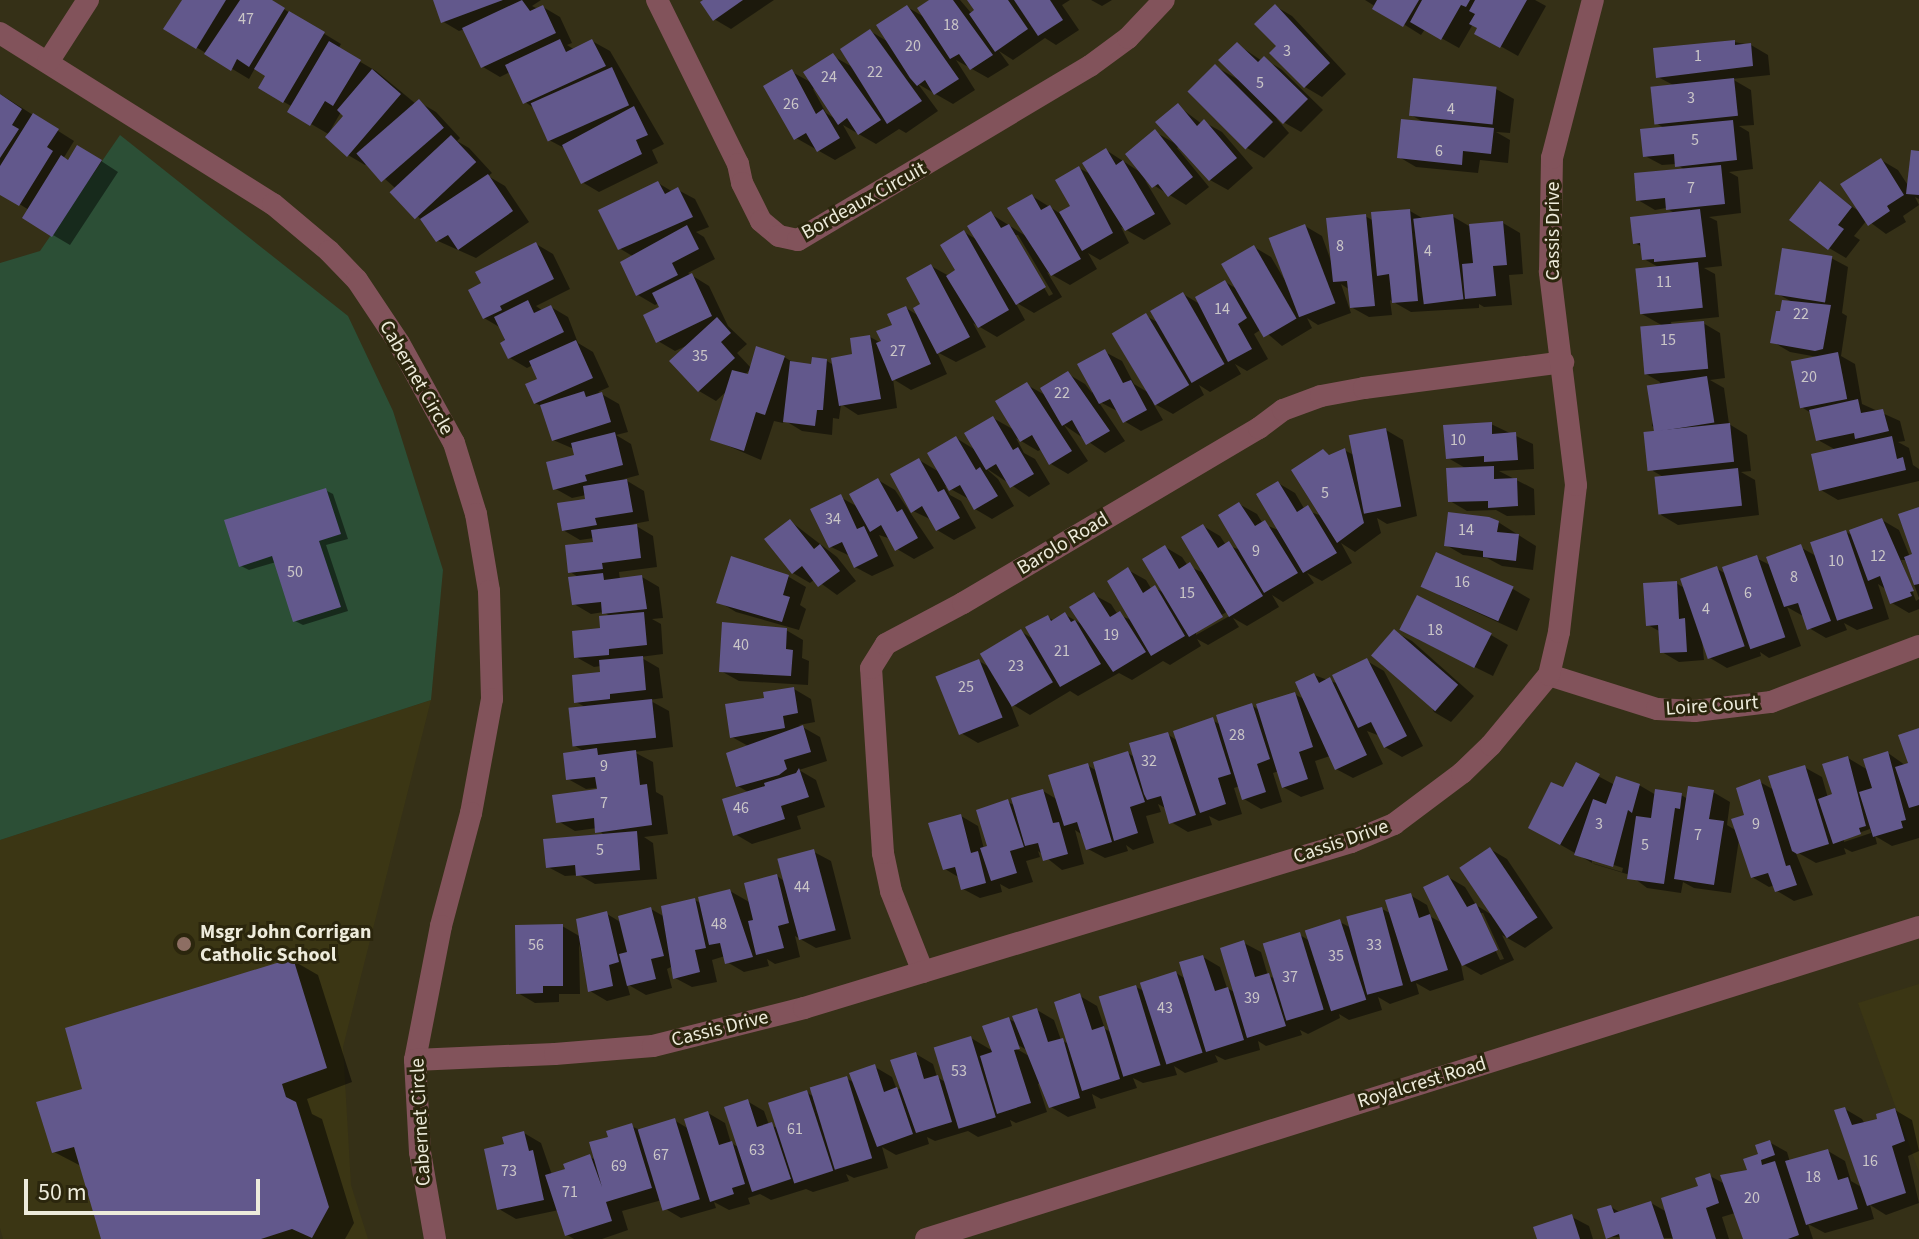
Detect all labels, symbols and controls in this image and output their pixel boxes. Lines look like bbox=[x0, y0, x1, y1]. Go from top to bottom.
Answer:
house number: 47 bbox=[238, 9, 254, 29]
house number: 18 bbox=[943, 15, 959, 35]
house number: 20 bbox=[905, 36, 921, 56]
house number: 3 bbox=[1283, 41, 1291, 61]
house number: 1 bbox=[1694, 46, 1702, 66]
house number: 22 bbox=[867, 62, 883, 82]
house number: 24 bbox=[821, 67, 837, 87]
house number: 5 bbox=[1256, 73, 1264, 93]
house number: 3 bbox=[1687, 88, 1695, 108]
house number: 26 bbox=[783, 94, 799, 114]
house number: 4 bbox=[1447, 99, 1455, 119]
house number: 5 bbox=[1691, 130, 1699, 150]
house number: 6 bbox=[1435, 141, 1443, 161]
street label: Bordeaux Circuit bbox=[798, 157, 930, 245]
house number: 7 bbox=[1687, 178, 1695, 198]
street label: Cassis Drive bbox=[1541, 182, 1565, 280]
house number: 8 bbox=[1336, 236, 1344, 256]
house number: 4 bbox=[1424, 241, 1432, 261]
house number: 11 bbox=[1656, 272, 1672, 292]
house number: 14 bbox=[1214, 299, 1230, 319]
house number: 22 bbox=[1793, 304, 1809, 324]
street label: Cabernet Circle bbox=[374, 317, 458, 439]
house number: 15 bbox=[1660, 330, 1676, 350]
house number: 27 bbox=[890, 341, 906, 361]
house number: 35 bbox=[692, 346, 708, 366]
house number: 20 bbox=[1801, 367, 1817, 387]
house number: 22 bbox=[1054, 383, 1070, 403]
house number: 10 bbox=[1450, 430, 1466, 450]
house number: 5 bbox=[1321, 483, 1329, 503]
street label: Barolo Road bbox=[1013, 507, 1113, 581]
house number: 34 bbox=[825, 509, 841, 529]
house number: 14 bbox=[1458, 520, 1474, 540]
house number: 9 bbox=[1252, 541, 1260, 561]
house number: 12 bbox=[1870, 546, 1886, 566]
house number: 10 bbox=[1828, 551, 1844, 571]
house number: 50 bbox=[287, 562, 303, 582]
house number: 8 bbox=[1790, 567, 1798, 587]
house number: 16 bbox=[1454, 572, 1470, 592]
house number: 15 bbox=[1179, 583, 1195, 603]
house number: 6 bbox=[1744, 583, 1752, 603]
house number: 4 bbox=[1702, 599, 1710, 619]
house number: 18 bbox=[1427, 620, 1443, 640]
house number: 19 bbox=[1103, 625, 1119, 645]
house number: 40 bbox=[733, 635, 749, 655]
house number: 21 bbox=[1054, 641, 1070, 661]
house number: 23 bbox=[1008, 656, 1024, 676]
house number: 25 bbox=[958, 677, 974, 697]
street label: Loire Court bbox=[1665, 691, 1759, 721]
house number: 28 bbox=[1229, 725, 1245, 745]
house number: 32 bbox=[1141, 751, 1157, 771]
house number: 9 bbox=[600, 756, 608, 776]
house number: 7 bbox=[600, 793, 608, 813]
house number: 46 bbox=[733, 798, 749, 818]
house number: 3 bbox=[1595, 814, 1603, 834]
house number: 9 bbox=[1752, 814, 1760, 834]
street label: Cassis Drive bbox=[1290, 815, 1392, 869]
house number: 7 bbox=[1694, 825, 1702, 845]
house number: 5 bbox=[1641, 835, 1649, 855]
house number: 5 bbox=[596, 840, 604, 860]
house number: 44 bbox=[794, 877, 810, 897]
house number: 48 bbox=[711, 914, 727, 934]
place label: Msgr John Corrigan Catholic School bbox=[200, 920, 371, 967]
marker: Msgr John Corrigan Catholic School bbox=[175, 935, 193, 953]
house number: 56 bbox=[528, 935, 544, 955]
house number: 33 bbox=[1366, 935, 1382, 955]
house number: 35 bbox=[1328, 946, 1344, 966]
house number: 37 bbox=[1282, 967, 1298, 987]
house number: 39 bbox=[1244, 988, 1260, 1008]
house number: 43 bbox=[1157, 998, 1173, 1018]
street label: Cassis Drive bbox=[669, 1005, 771, 1053]
street label: Royalcrest Road bbox=[1355, 1052, 1489, 1114]
street label: Cabernet Circle bbox=[406, 1057, 436, 1187]
house number: 53 bbox=[951, 1061, 967, 1081]
house number: 61 bbox=[787, 1119, 803, 1139]
house number: 63 bbox=[749, 1140, 765, 1160]
house number: 67 bbox=[653, 1145, 669, 1165]
house number: 16 bbox=[1862, 1151, 1878, 1171]
house number: 69 bbox=[611, 1156, 627, 1176]
house number: 73 bbox=[501, 1161, 517, 1181]
scale bar bbox=[28, 1163, 264, 1213]
house number: 18 bbox=[1805, 1167, 1821, 1187]
text: 50 m bbox=[38, 1175, 87, 1210]
house number: 71 bbox=[562, 1182, 578, 1202]
house number: 20 bbox=[1744, 1188, 1760, 1208]

